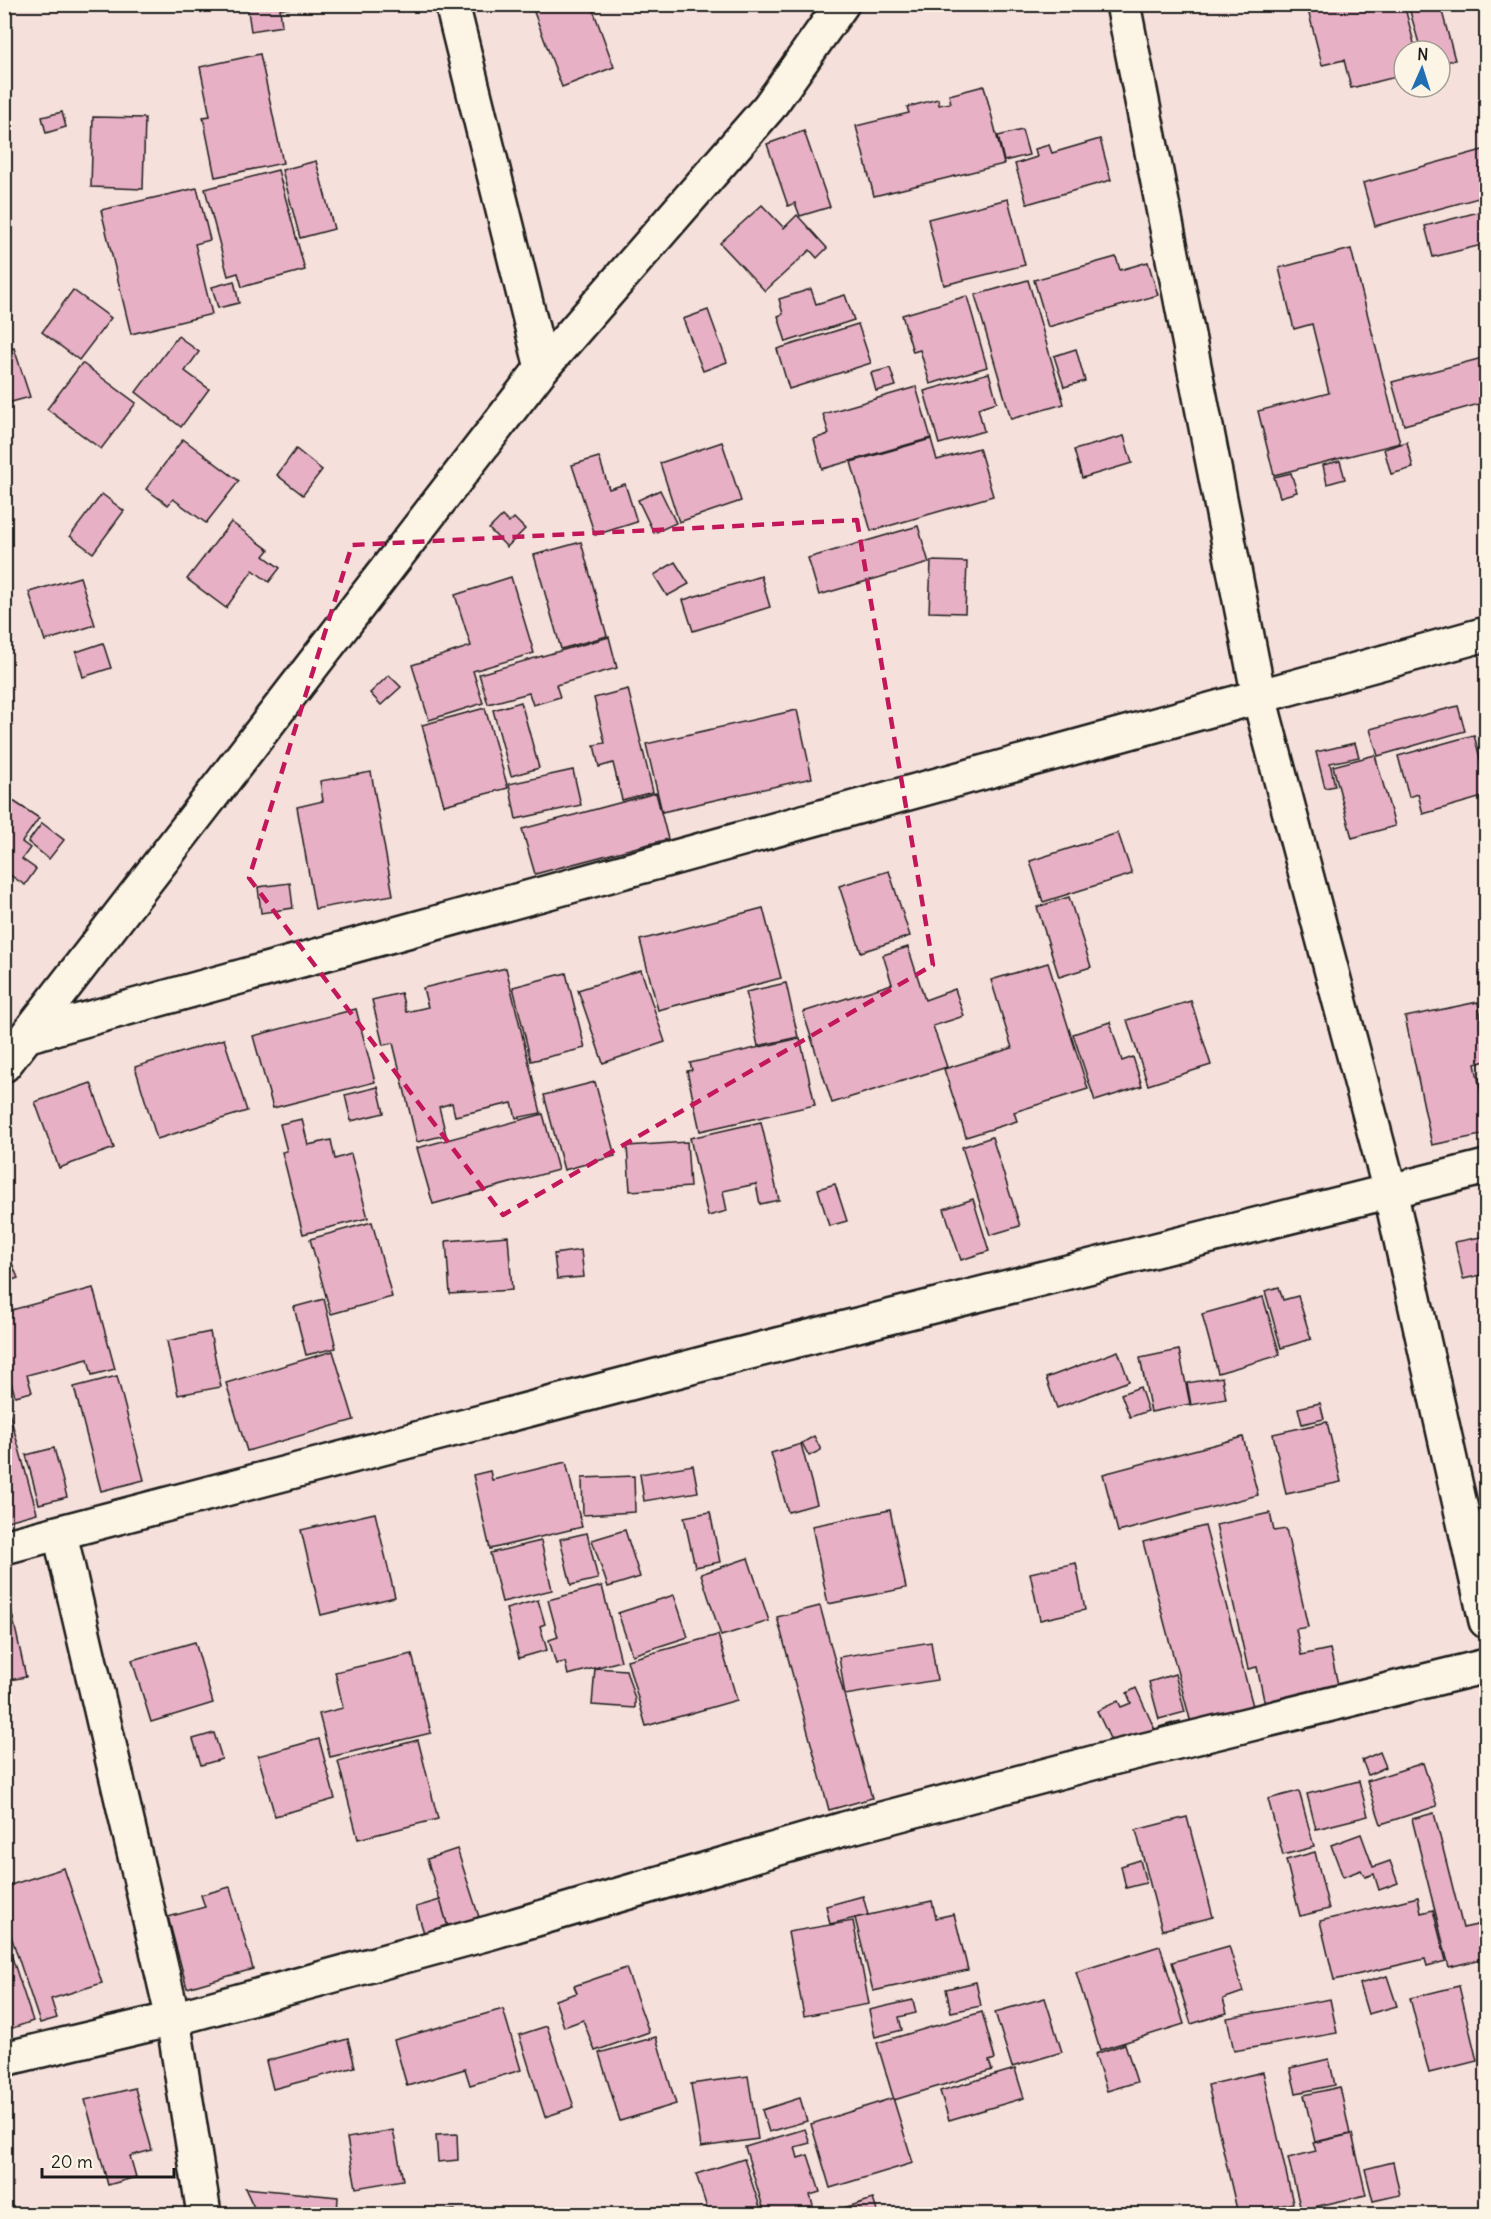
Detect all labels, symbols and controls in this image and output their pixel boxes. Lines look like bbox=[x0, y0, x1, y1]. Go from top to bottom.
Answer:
north arrow bbox=[1392, 39, 1452, 99]
text: N bbox=[1417, 44, 1429, 64]
scale bar bbox=[42, 2141, 174, 2179]
text: 20 m bbox=[51, 2150, 93, 2173]

